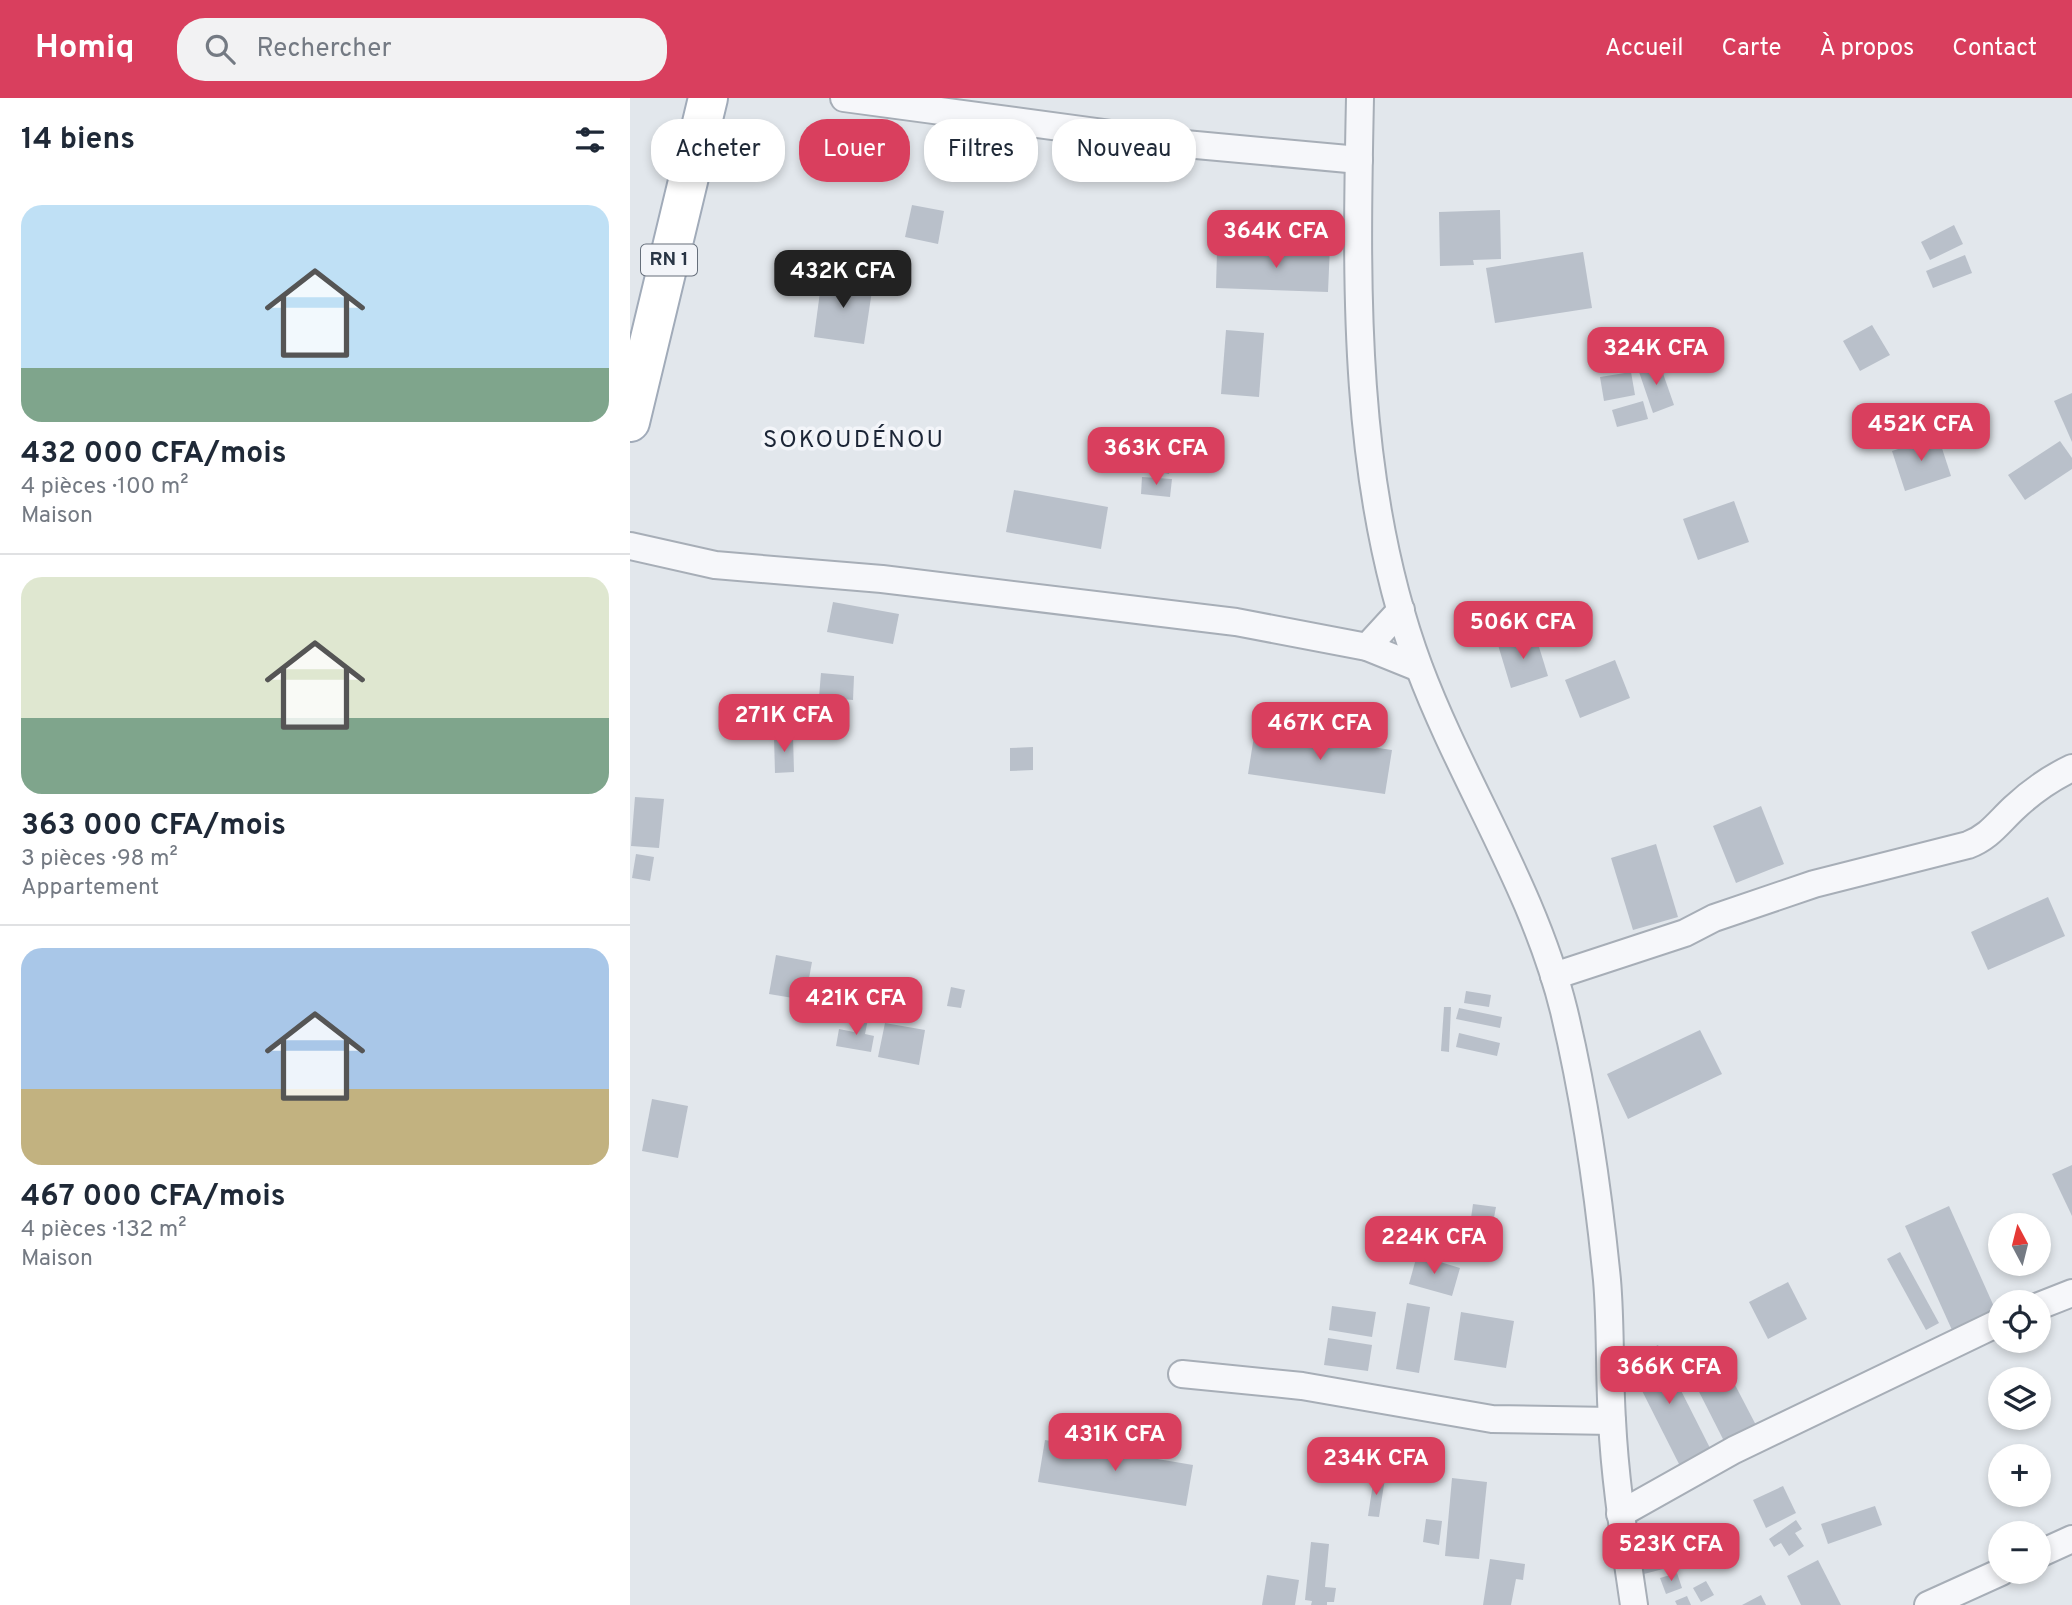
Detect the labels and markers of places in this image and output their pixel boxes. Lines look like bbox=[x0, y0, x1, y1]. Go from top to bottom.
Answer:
pin: 364K CFA bbox=[1204, 211, 1348, 270]
pin: 432K CFA bbox=[771, 250, 915, 310]
pin: 324K CFA bbox=[1584, 328, 1728, 387]
pin: 452K CFA bbox=[1849, 404, 1993, 463]
pin: 363K CFA bbox=[1084, 428, 1228, 487]
pin: 506K CFA bbox=[1451, 602, 1595, 661]
pin: 271K CFA bbox=[712, 694, 856, 754]
pin: 467K CFA bbox=[1248, 702, 1392, 762]
pin: 421K CFA bbox=[784, 978, 928, 1037]
pin: 224K CFA bbox=[1362, 1216, 1506, 1276]
pin: 366K CFA bbox=[1597, 1346, 1741, 1406]
pin: 431K CFA bbox=[1043, 1414, 1187, 1473]
pin: 234K CFA bbox=[1304, 1438, 1448, 1497]
pin: 523K CFA bbox=[1599, 1524, 1743, 1583]

